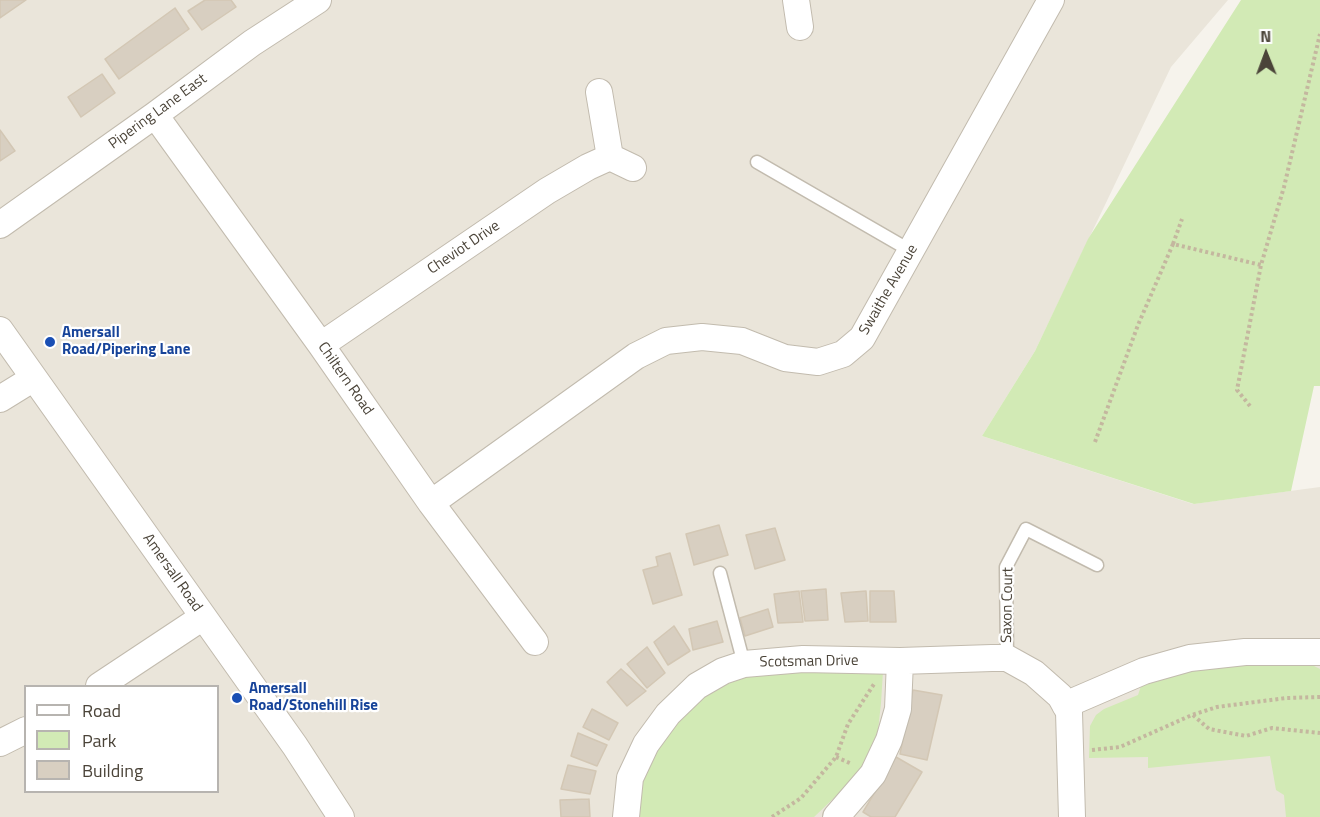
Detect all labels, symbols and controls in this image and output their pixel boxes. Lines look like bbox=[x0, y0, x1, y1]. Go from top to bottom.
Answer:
north arrow bbox=[1236, 24, 1296, 84]
text: N bbox=[1260, 24, 1271, 48]
street label: Pipering Lane East bbox=[105, 70, 211, 154]
street label: Cheviot Drive bbox=[424, 217, 504, 279]
street label: Swaithe Avenue bbox=[856, 242, 922, 338]
place label: Amersall Road/Pipering Lane bbox=[62, 324, 190, 359]
marker: Amersall Road/Pipering Lane bbox=[43, 335, 57, 349]
street label: Chiltern Road bbox=[313, 339, 377, 419]
street label: Amersall Road bbox=[138, 530, 206, 616]
street label: Saxon Court bbox=[998, 567, 1018, 643]
street label: Scotsman Drive bbox=[759, 652, 859, 672]
place label: Amersall Road/Stonehill Rise bbox=[249, 680, 378, 715]
legend bbox=[24, 685, 219, 793]
marker: Amersall Road/Stonehill Rise bbox=[230, 691, 244, 705]
text: Road bbox=[82, 697, 121, 724]
text: Park bbox=[82, 727, 116, 754]
text: Building bbox=[82, 757, 143, 784]

